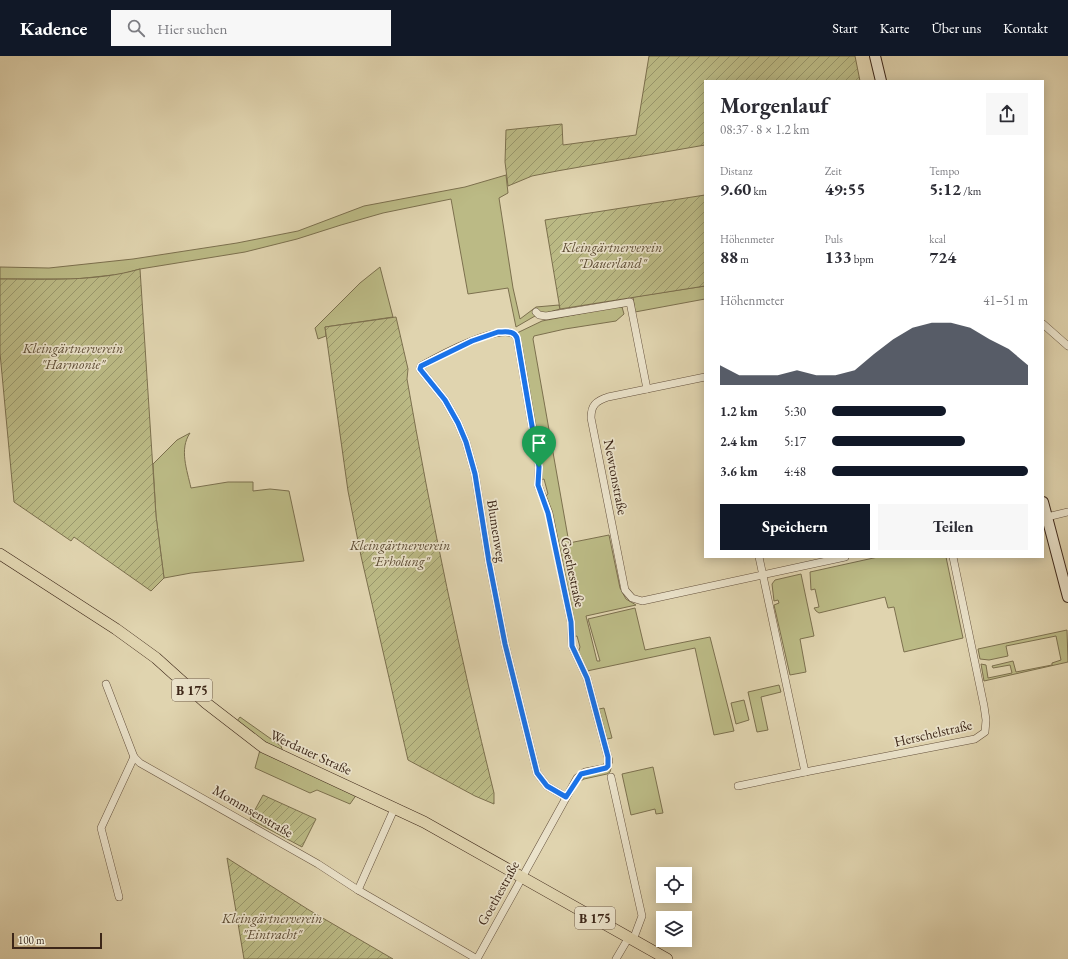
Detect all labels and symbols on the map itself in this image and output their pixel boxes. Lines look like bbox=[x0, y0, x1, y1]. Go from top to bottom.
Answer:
park label: Kleingärtnerverein "Dauerland" bbox=[561, 238, 662, 272]
park label: Kleingärtnerverein "Harmonie" bbox=[22, 339, 123, 373]
pin bbox=[522, 426, 556, 467]
street label: Newtonstraße bbox=[600, 438, 632, 517]
street label: Blumenweg bbox=[483, 498, 511, 564]
street label: Goethestraße bbox=[557, 535, 589, 609]
park label: Kleingärtnerverein "Erholung" bbox=[349, 536, 450, 570]
road number: B 175 bbox=[172, 679, 212, 701]
street label: Herschelstraße bbox=[892, 715, 974, 751]
street label: Werdauer Straße bbox=[267, 725, 355, 779]
street label: Mommsenstraße bbox=[209, 781, 297, 842]
street label: Goethestraße bbox=[473, 857, 523, 929]
road number: B 175 bbox=[575, 907, 615, 929]
park label: Kleingärtnerverein "Eintracht" bbox=[221, 909, 322, 943]
scale bar bbox=[12, 931, 102, 950]

